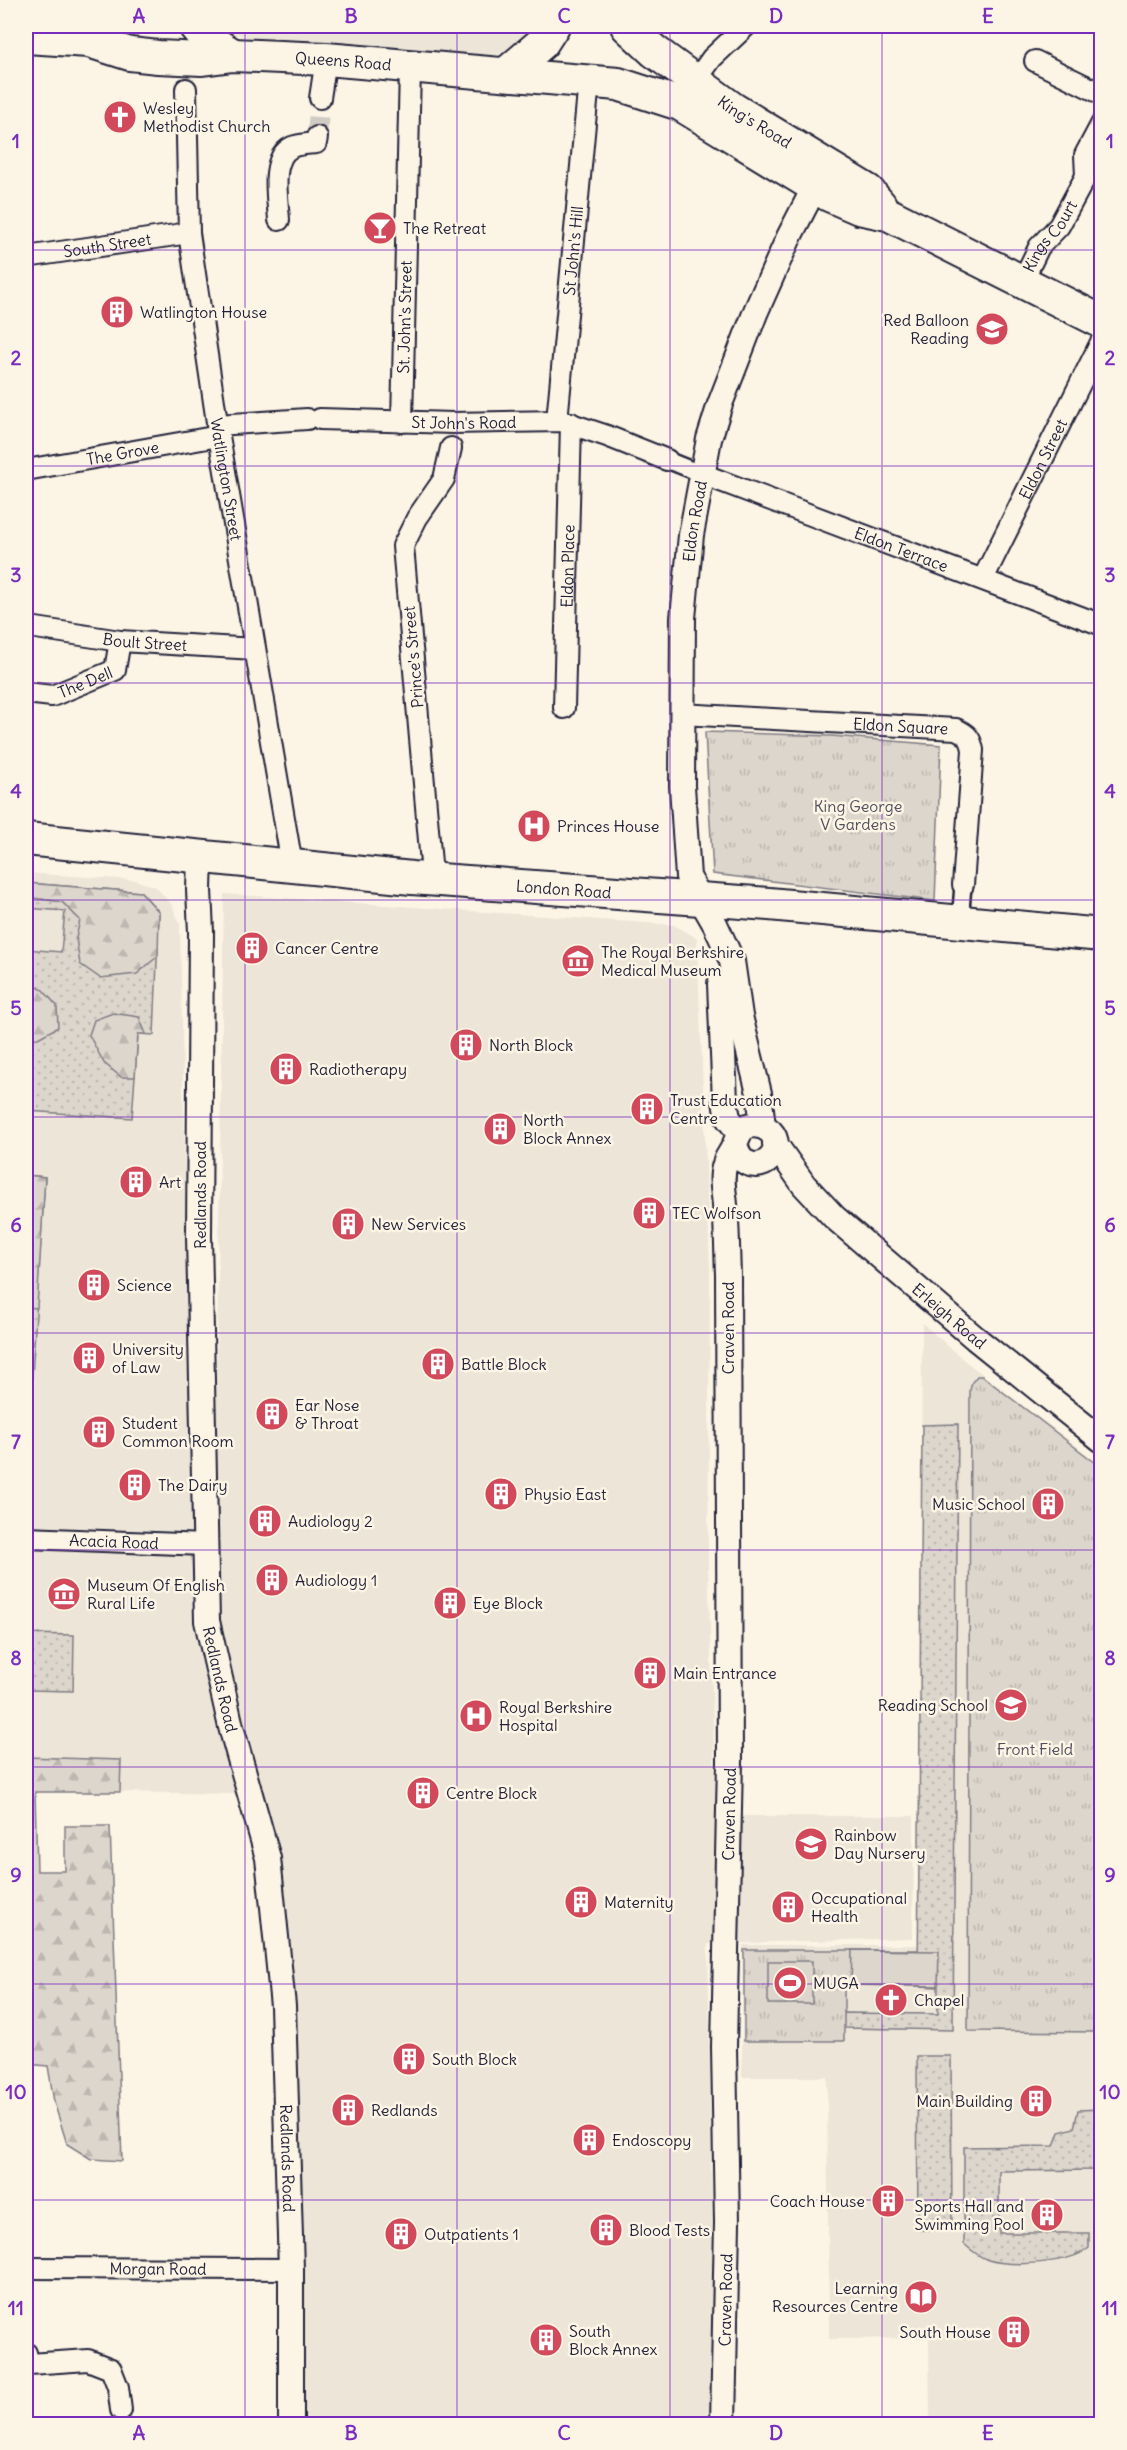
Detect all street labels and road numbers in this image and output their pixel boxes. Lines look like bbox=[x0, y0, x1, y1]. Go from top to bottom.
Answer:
street label: Queens Road bbox=[295, 48, 392, 75]
street label: King's Road bbox=[714, 91, 795, 152]
street label: Kings Court bbox=[1018, 196, 1081, 275]
street label: St John's Hill bbox=[559, 205, 587, 296]
street label: South Street bbox=[62, 229, 153, 261]
street label: St. John's Street bbox=[393, 260, 416, 374]
street label: St John's Road bbox=[411, 412, 517, 433]
street label: Eldon Street bbox=[1014, 415, 1071, 503]
street label: Watlington Street bbox=[206, 416, 247, 543]
street label: The Grove bbox=[85, 437, 160, 469]
street label: Eldon Road bbox=[678, 479, 711, 563]
street label: Eldon Terrace bbox=[852, 522, 951, 576]
street label: Eldon Place bbox=[556, 524, 579, 608]
street label: Prince's Street bbox=[399, 605, 427, 709]
street label: Boult Street bbox=[101, 628, 188, 655]
street label: The Dell bbox=[55, 662, 115, 702]
street label: Eldon Square bbox=[853, 713, 949, 739]
street label: London Road bbox=[515, 876, 612, 902]
street label: Redlands Road bbox=[190, 1141, 210, 1249]
street label: Erleigh Road bbox=[908, 1279, 990, 1353]
street label: Craven Road bbox=[718, 1282, 738, 1374]
street label: Acacia Road bbox=[69, 1530, 159, 1553]
street label: Redlands Road bbox=[199, 1625, 242, 1735]
street label: Craven Road bbox=[718, 1767, 740, 1861]
street label: Redlands Road bbox=[276, 2104, 299, 2212]
street label: Craven Road bbox=[715, 2253, 736, 2347]
street label: Morgan Road bbox=[109, 2258, 207, 2279]

